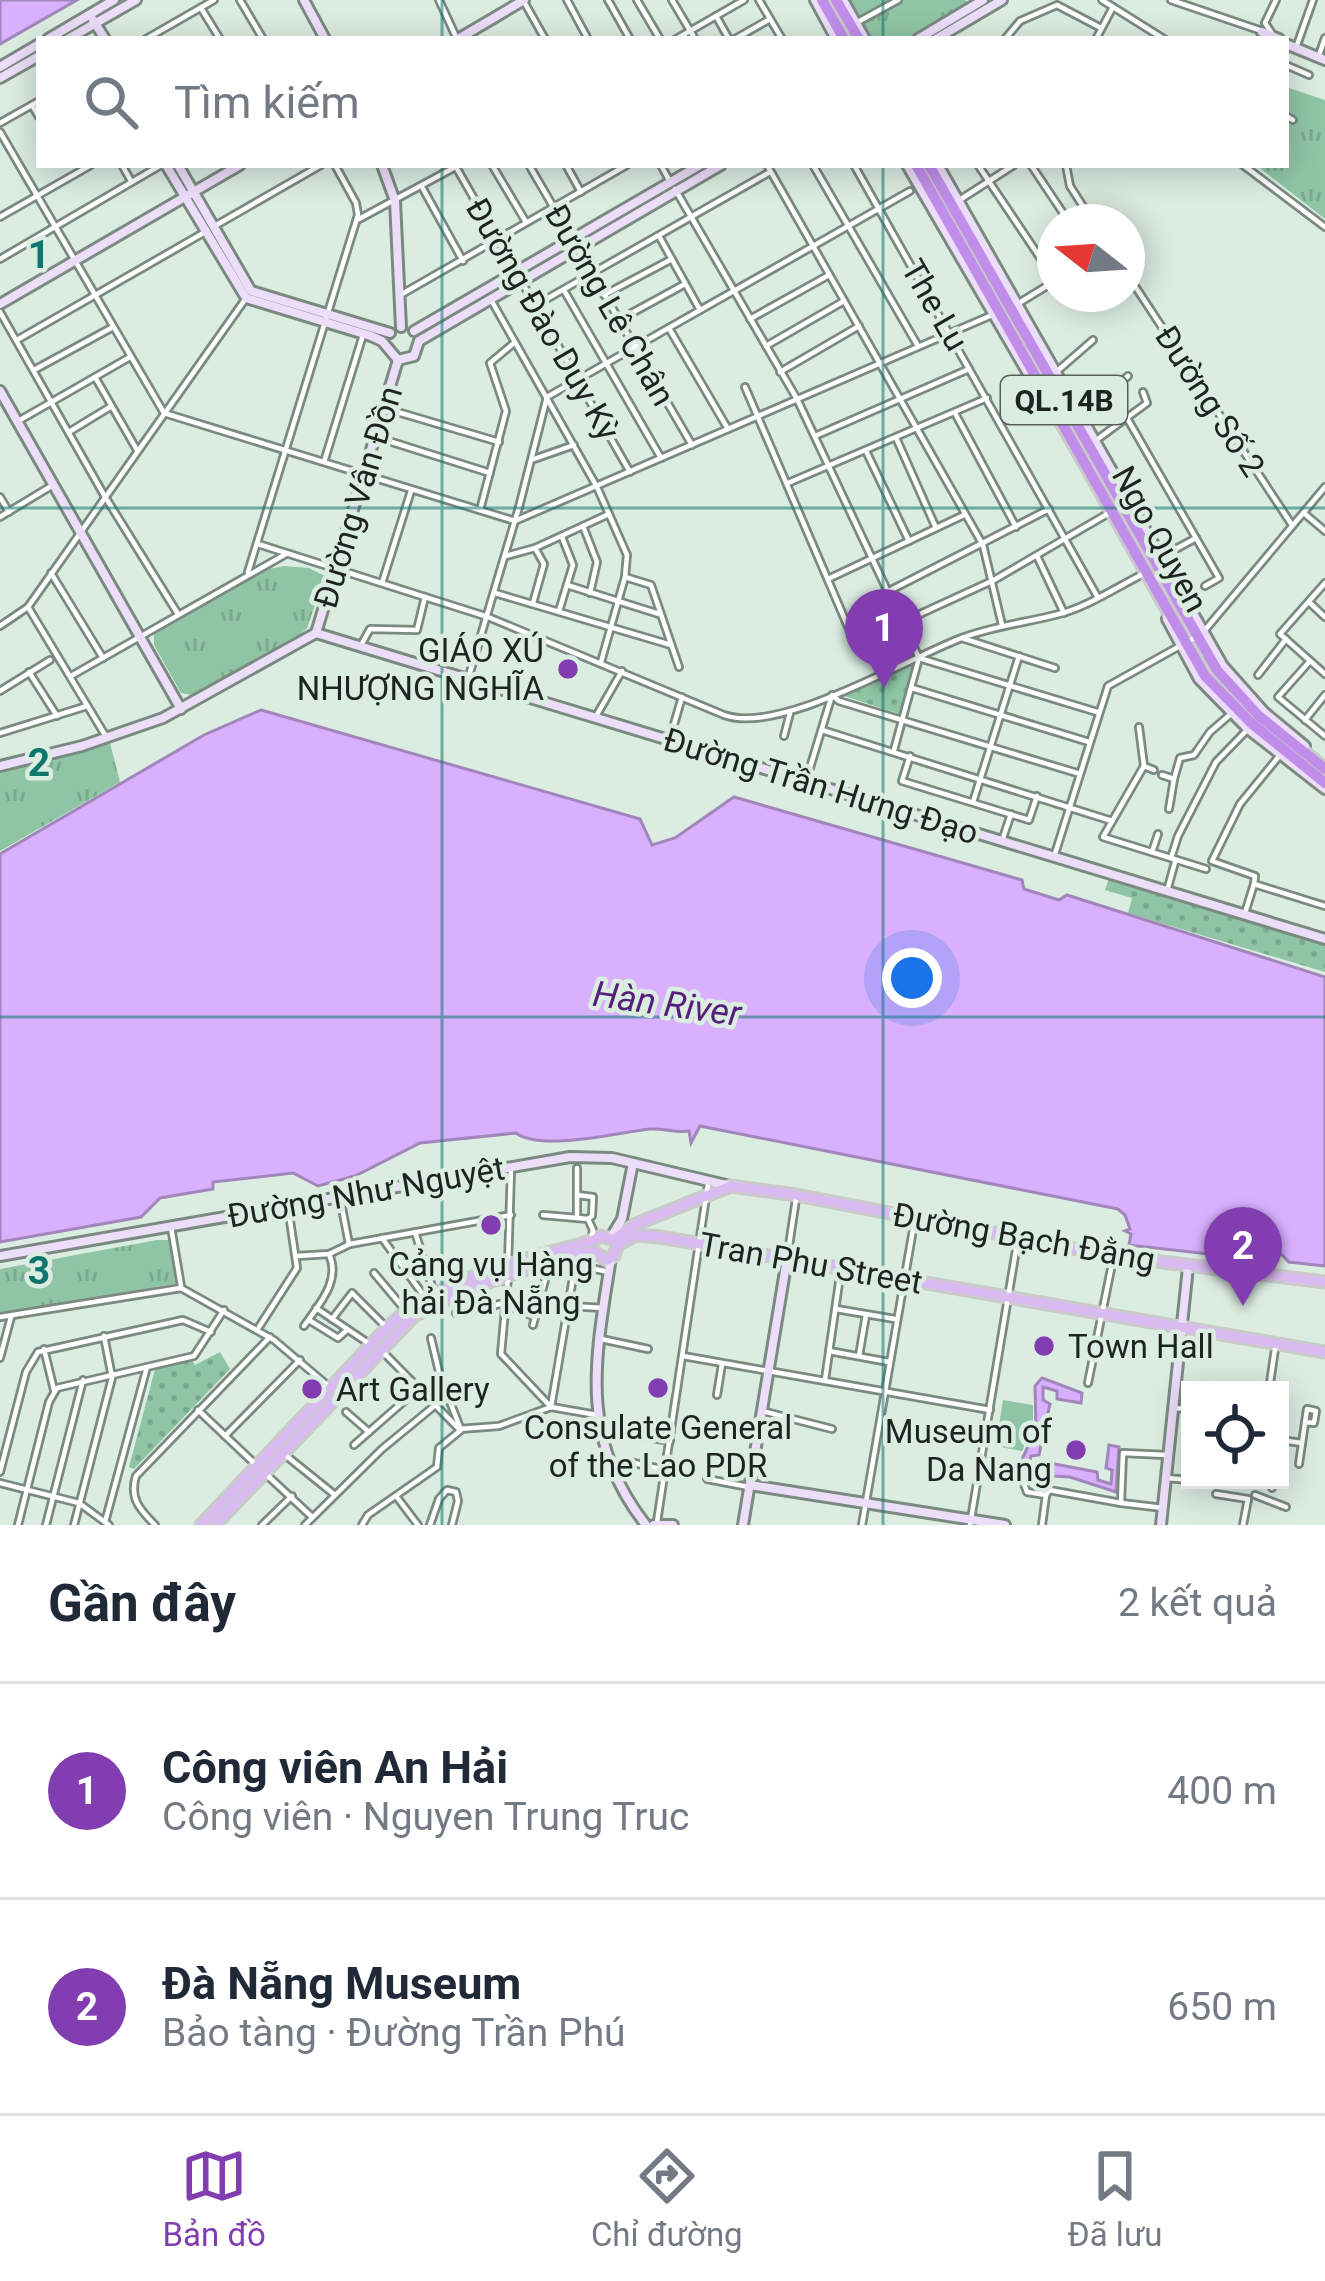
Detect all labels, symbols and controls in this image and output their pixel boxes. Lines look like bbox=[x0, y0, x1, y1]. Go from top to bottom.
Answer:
search box bbox=[36, 36, 1289, 168]
icon: search bbox=[78, 69, 144, 135]
text: Tìm kiếm bbox=[174, 76, 360, 129]
street label: Đường Đào Duy Kỳ bbox=[458, 191, 628, 447]
street label: Đường Lê Chân bbox=[537, 198, 683, 412]
north arrow bbox=[1037, 204, 1145, 312]
text: 1 bbox=[28, 232, 50, 278]
street label: The Lu bbox=[893, 252, 977, 358]
street label: Đường Số 2 bbox=[1147, 318, 1273, 484]
road number: QL.14B bbox=[1001, 376, 1127, 424]
street label: Đường Vân Đồn bbox=[306, 381, 410, 613]
street label: Ngo Quyen bbox=[1104, 459, 1216, 619]
pin: 1 bbox=[845, 589, 923, 688]
place label: GIÁO XÚ NHƯỢNG NGHĨA bbox=[297, 631, 544, 708]
marker: GIÁO XÚ NHƯỢNG NGHĨA bbox=[555, 656, 581, 682]
street label: Đường Trần Hưng Đạo bbox=[659, 720, 983, 852]
text: 2 bbox=[28, 740, 50, 786]
your location bbox=[882, 948, 942, 1008]
water label: Hàn River bbox=[590, 973, 745, 1035]
street label: Đường Như Nguyệt bbox=[224, 1148, 508, 1236]
street label: Đường Bạch Đằng bbox=[890, 1195, 1158, 1279]
pin: 2 bbox=[1204, 1207, 1282, 1306]
marker: Cảng vụ Hàng hải Đà Nẵng bbox=[478, 1212, 504, 1238]
street label: Tran Phu Street bbox=[696, 1224, 926, 1302]
place label: Cảng vụ Hàng hải Đà Nẵng bbox=[389, 1245, 593, 1322]
text: 3 bbox=[28, 1248, 50, 1294]
place label: Town Hall bbox=[1068, 1327, 1214, 1366]
marker: Town Hall bbox=[1031, 1333, 1057, 1359]
place label: Art Gallery bbox=[336, 1370, 490, 1409]
marker: Consulate General of the Lao PDR bbox=[645, 1375, 671, 1401]
marker: Art Gallery bbox=[299, 1376, 325, 1402]
map controls bbox=[1181, 1381, 1289, 1489]
button: locate bbox=[1181, 1381, 1289, 1489]
place label: Consulate General of the Lao PDR bbox=[524, 1408, 792, 1485]
place label: Museum of Da Nang bbox=[885, 1412, 1053, 1489]
marker: Museum of Da Nang bbox=[1063, 1437, 1089, 1463]
text: Gần đây bbox=[48, 1574, 236, 1633]
text: 2 kết quả bbox=[1118, 1580, 1277, 1626]
text: Công viên An Hải bbox=[162, 1741, 508, 1794]
text: 1 bbox=[76, 1768, 98, 1814]
text: 400 m bbox=[1167, 1768, 1277, 1814]
text: Công viên · Nguyen Trung Truc bbox=[162, 1794, 689, 1840]
text: Đà Nẵng Museum bbox=[162, 1957, 521, 2010]
text: 2 bbox=[76, 1984, 98, 2030]
text: 650 m bbox=[1167, 1984, 1277, 2030]
text: Bảo tàng · Đường Trần Phú bbox=[162, 2010, 626, 2056]
tab: Bản đồ bbox=[162, 2143, 266, 2254]
tab: Chỉ đường bbox=[591, 2143, 743, 2254]
tab: Đã lưu bbox=[1068, 2143, 1163, 2254]

